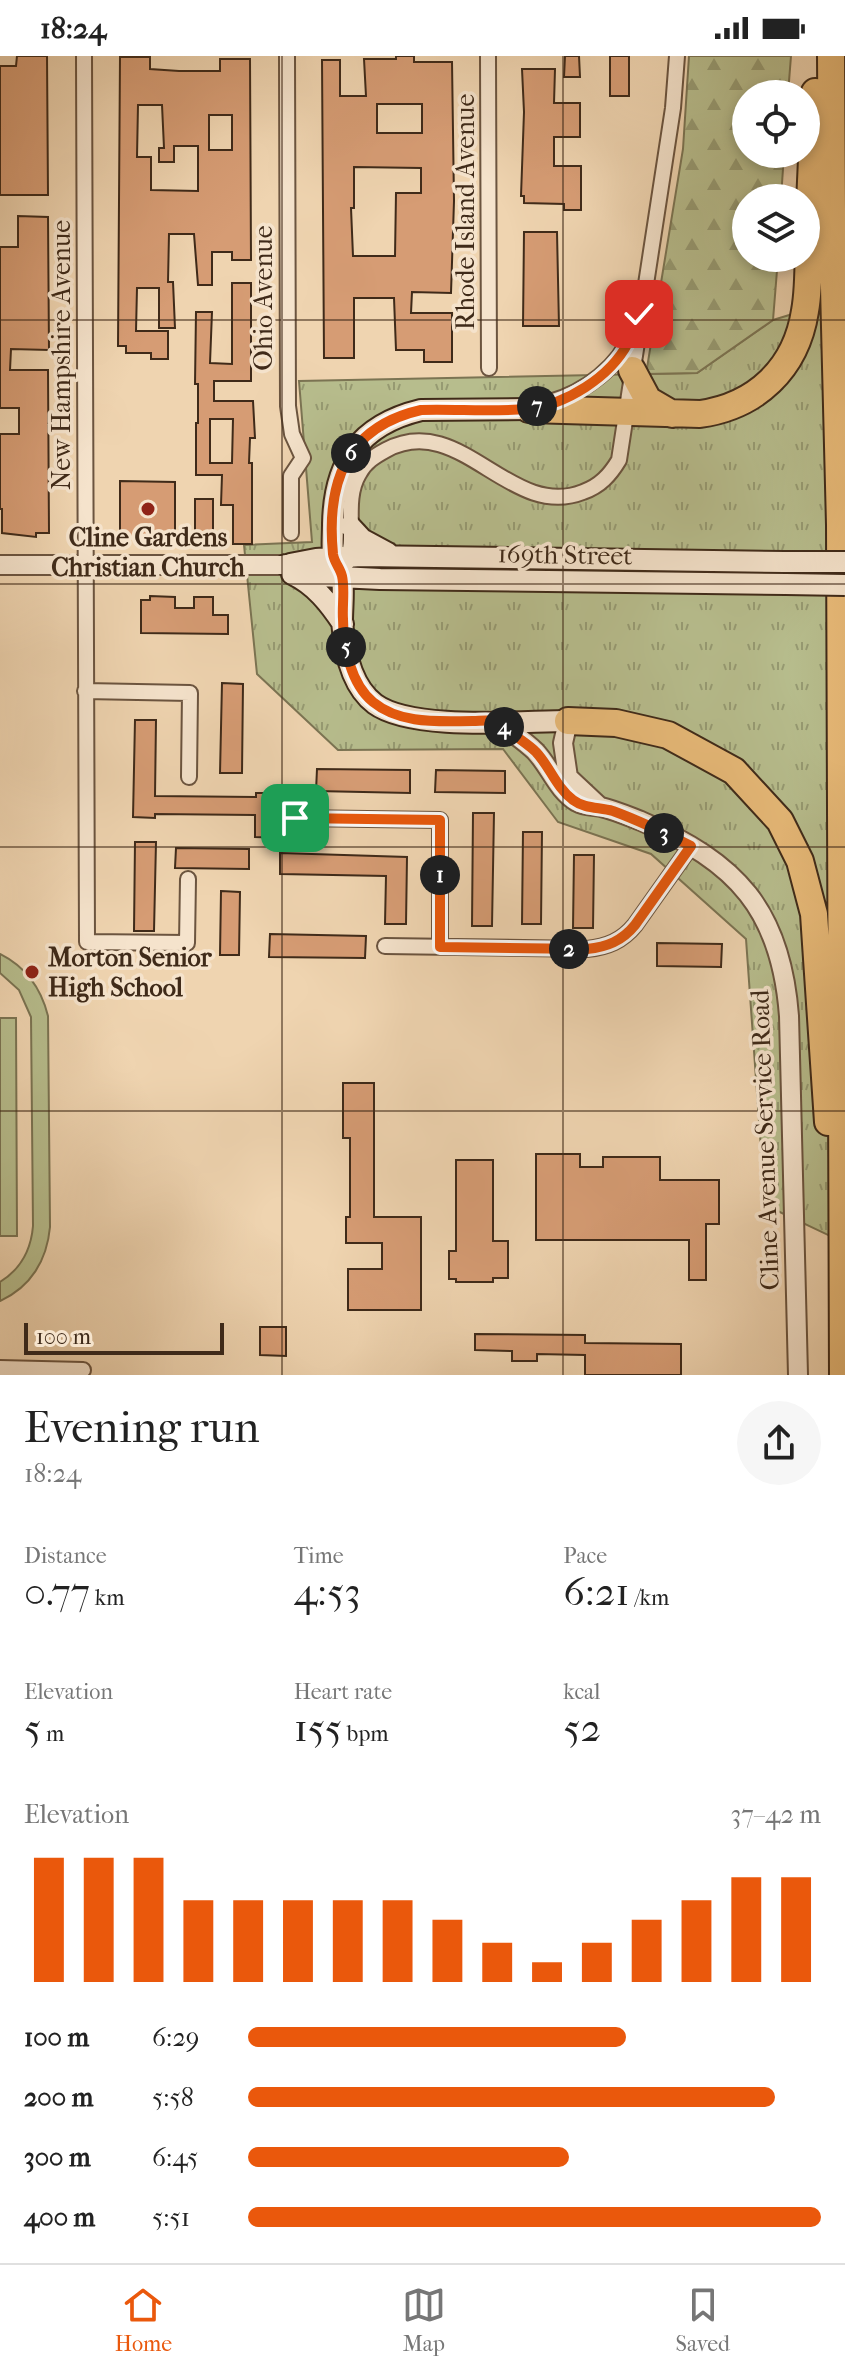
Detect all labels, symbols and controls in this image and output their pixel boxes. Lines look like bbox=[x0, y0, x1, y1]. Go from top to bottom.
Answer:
text: 18:24 bbox=[40, 11, 106, 46]
map controls bbox=[732, 80, 820, 272]
button: locate bbox=[732, 80, 820, 168]
street label: Rhode Island Avenue bbox=[450, 94, 481, 330]
button: layers bbox=[732, 184, 820, 272]
street label: New Hampshire Avenue bbox=[46, 220, 77, 490]
street label: Ohio Avenue bbox=[248, 225, 279, 371]
pin bbox=[605, 280, 673, 348]
icon: check bbox=[617, 292, 661, 336]
pin: 7 bbox=[517, 386, 557, 426]
text: 7 bbox=[532, 393, 542, 419]
pin: 6 bbox=[331, 433, 371, 473]
text: 6 bbox=[345, 440, 357, 466]
marker: Cline Gardens Christian Church bbox=[139, 500, 157, 518]
place label: Cline Gardens Christian Church bbox=[51, 522, 245, 583]
street label: 169th Street bbox=[497, 538, 633, 572]
pin: 5 bbox=[326, 627, 366, 667]
text: 5 bbox=[341, 634, 351, 660]
pin: 4 bbox=[484, 707, 524, 747]
text: 4 bbox=[498, 714, 511, 740]
pin bbox=[261, 784, 329, 852]
icon: arrive bbox=[273, 796, 317, 840]
pin: 3 bbox=[644, 813, 684, 853]
text: 3 bbox=[659, 820, 669, 846]
pin: 1 bbox=[420, 855, 460, 895]
text: 1 bbox=[436, 862, 444, 888]
pin: 2 bbox=[549, 929, 589, 969]
text: 2 bbox=[563, 936, 575, 962]
place label: Morton Senior High School bbox=[48, 942, 212, 1003]
marker: Morton Senior High School bbox=[23, 963, 41, 981]
street label: Cline Avenue Service Road bbox=[744, 988, 786, 1291]
scale bar bbox=[24, 1319, 224, 1355]
text: 100 m bbox=[36, 1324, 91, 1350]
button: share bbox=[737, 1401, 821, 1485]
text: Evening run bbox=[24, 1402, 259, 1453]
text: 18:24 bbox=[24, 1458, 81, 1489]
text: Distance bbox=[24, 1543, 107, 1569]
text: Time bbox=[294, 1543, 344, 1569]
text: Pace bbox=[563, 1543, 607, 1569]
text: 0.77 bbox=[24, 1569, 90, 1615]
text: 4:53 bbox=[294, 1569, 361, 1615]
text: 6:21 bbox=[563, 1569, 630, 1615]
text: km bbox=[90, 1585, 124, 1611]
text: /km bbox=[630, 1585, 669, 1611]
text: Elevation bbox=[24, 1679, 113, 1705]
text: Heart rate bbox=[294, 1679, 392, 1705]
text: kcal bbox=[563, 1679, 600, 1705]
text: 5 bbox=[24, 1705, 41, 1751]
text: 155 bbox=[294, 1705, 342, 1751]
text: 52 bbox=[563, 1705, 601, 1751]
text: m bbox=[41, 1721, 64, 1747]
text: bpm bbox=[342, 1721, 389, 1747]
text: Elevation bbox=[24, 1799, 129, 1830]
text: 37–42 m bbox=[731, 1799, 821, 1830]
text: 100 m bbox=[24, 2022, 89, 2053]
text: 6:29 bbox=[152, 2022, 199, 2053]
text: 200 m bbox=[24, 2082, 93, 2113]
text: 5:58 bbox=[152, 2082, 194, 2113]
text: 300 m bbox=[24, 2142, 91, 2173]
text: 6:45 bbox=[152, 2142, 198, 2173]
text: 400 m bbox=[24, 2202, 95, 2233]
text: 5:51 bbox=[152, 2202, 190, 2233]
tab: Home bbox=[115, 2283, 172, 2357]
tab: Map bbox=[402, 2283, 446, 2357]
tab: Saved bbox=[676, 2283, 730, 2357]

